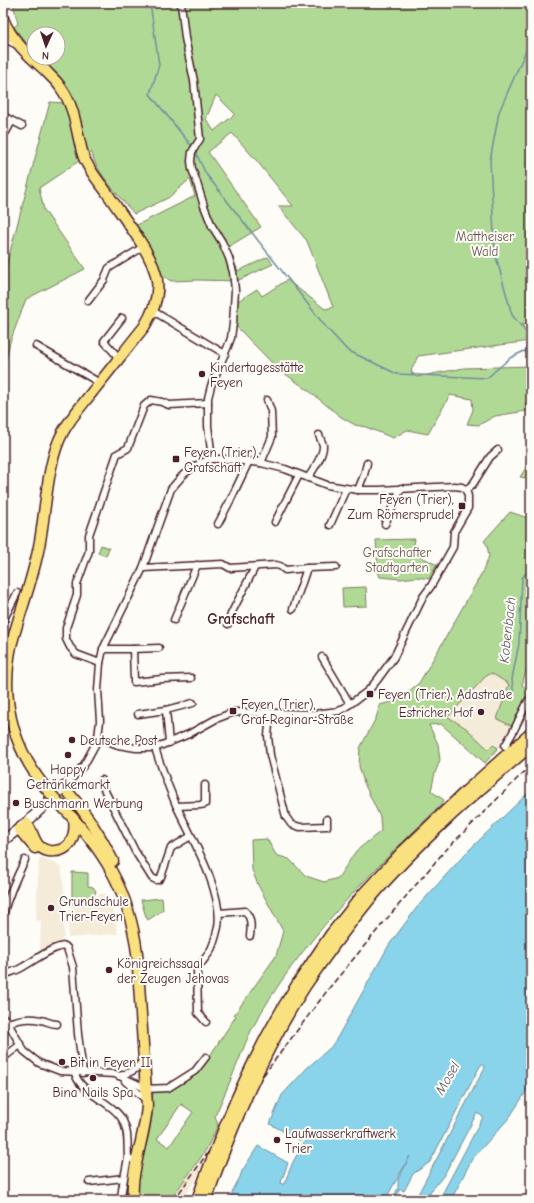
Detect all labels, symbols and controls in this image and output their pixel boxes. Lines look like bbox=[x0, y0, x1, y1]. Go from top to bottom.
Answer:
north arrow bbox=[26, 26, 66, 66]
text: N bbox=[42, 49, 49, 62]
park label: Mattheiser Wald bbox=[456, 229, 515, 259]
place label: Kindertagesstätte Feyen bbox=[210, 360, 304, 390]
marker: Kindertagesstätte Feyen bbox=[197, 369, 207, 379]
place label: Feyen (Trier), Grafschaft bbox=[184, 445, 259, 475]
marker: Feyen (Trier), Grafschaft bbox=[171, 454, 181, 464]
place label: Feyen (Trier), Zum Römersprudel bbox=[347, 492, 454, 522]
marker: Feyen (Trier), Zum Römersprudel bbox=[457, 501, 467, 511]
park label: Grafschafter Stadtgarten bbox=[363, 545, 432, 575]
water label: Kobenbach bbox=[496, 596, 519, 664]
district label: Grafschaft bbox=[207, 610, 276, 628]
place label: Feyen (Trier), Adastraße bbox=[378, 687, 513, 702]
marker: Feyen (Trier), Adastraße bbox=[365, 689, 375, 699]
place label: Feyen (Trier), Graf-Reginar-Straße bbox=[241, 697, 354, 727]
place label: Estricher Hof bbox=[399, 705, 474, 720]
marker: Feyen (Trier), Graf-Reginar-Straße bbox=[228, 706, 238, 716]
marker: Estricher Hof bbox=[476, 707, 486, 717]
place label: Deutsche Post bbox=[80, 733, 158, 748]
marker: Deutsche Post bbox=[67, 735, 77, 745]
marker: Happy Getränkemarkt bbox=[63, 750, 73, 760]
place label: Happy Getränkemarkt bbox=[26, 762, 111, 792]
place label: Buschmann Werbung bbox=[24, 796, 143, 811]
marker: Buschmann Werbung bbox=[11, 798, 21, 808]
place label: Grundschule Trier-Feyen bbox=[59, 894, 129, 924]
marker: Grundschule Trier-Feyen bbox=[46, 903, 56, 913]
place label: Königreichssaal der Zeugen Jehovas bbox=[117, 956, 229, 986]
marker: Königreichssaal der Zeugen Jehovas bbox=[104, 965, 114, 975]
place label: Bit in Feyen II bbox=[70, 1055, 151, 1070]
marker: Bit in Feyen II bbox=[57, 1057, 67, 1067]
water label: Mosel bbox=[431, 1058, 464, 1099]
marker: Bina Nails Spa bbox=[88, 1073, 98, 1083]
place label: Bina Nails Spa bbox=[53, 1085, 133, 1100]
place label: Laufwasserkraftwerk Trier bbox=[285, 1126, 396, 1156]
marker: Laufwasserkraftwerk Trier bbox=[272, 1135, 282, 1145]

